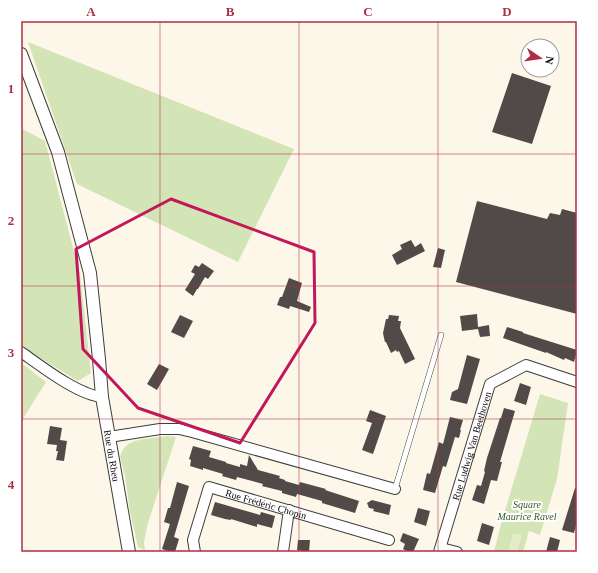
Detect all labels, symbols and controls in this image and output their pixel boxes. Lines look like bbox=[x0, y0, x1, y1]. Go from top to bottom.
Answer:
text: A bbox=[86, 4, 96, 19]
text: B bbox=[226, 4, 235, 19]
text: C bbox=[363, 4, 373, 19]
text: D bbox=[502, 4, 512, 19]
north arrow bbox=[520, 38, 560, 78]
text: N bbox=[543, 55, 556, 66]
text: 1 bbox=[8, 81, 14, 96]
text: 2 bbox=[8, 213, 14, 228]
text: 3 bbox=[8, 345, 15, 360]
street label: Rue Ludwig Van Beethoven bbox=[450, 390, 493, 502]
street label: Rue du Rheu bbox=[102, 429, 122, 482]
text: 4 bbox=[8, 477, 15, 492]
street label: Rue Frédéric Chopin bbox=[224, 487, 308, 521]
park label: Square Maurice Ravel bbox=[496, 499, 557, 522]

